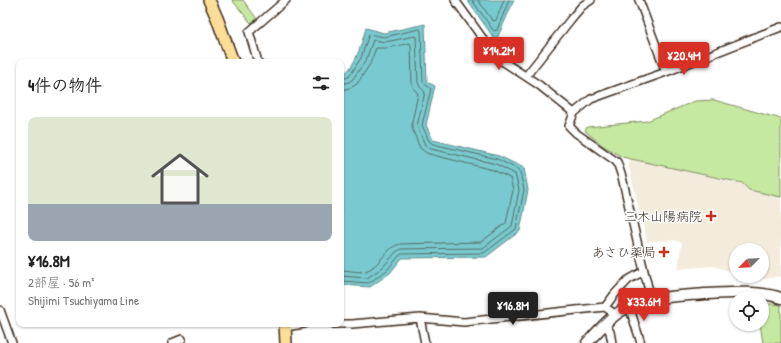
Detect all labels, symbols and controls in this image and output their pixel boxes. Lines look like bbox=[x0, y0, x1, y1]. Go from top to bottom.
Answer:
pin: ¥14.2M bbox=[466, 37, 532, 71]
text: ¥14.2M bbox=[483, 41, 515, 59]
pin: ¥20.4M bbox=[651, 42, 717, 76]
text: ¥20.4M bbox=[667, 46, 701, 64]
icon: filters bbox=[310, 72, 332, 94]
text: 4件の物件 bbox=[28, 73, 102, 96]
icon: home bbox=[144, 143, 216, 215]
place label: 三木山陽病院 bbox=[624, 207, 702, 225]
marker: 三木山陽病院 bbox=[705, 210, 717, 222]
place label: あさひ薬局 bbox=[592, 243, 656, 261]
north arrow bbox=[729, 243, 769, 283]
map controls bbox=[729, 243, 769, 331]
marker: あさひ薬局 bbox=[659, 247, 669, 257]
text: ¥16.8M bbox=[28, 249, 70, 272]
text: 2部屋 · 56 m² bbox=[28, 273, 94, 291]
pin: ¥33.6M bbox=[611, 288, 677, 322]
text: Shijimi Tsuchiyama Line bbox=[28, 291, 139, 309]
button: locate bbox=[729, 291, 769, 331]
pin: ¥16.8M bbox=[480, 292, 546, 326]
text: ¥33.6M bbox=[627, 292, 661, 310]
text: ¥16.8M bbox=[497, 296, 529, 314]

